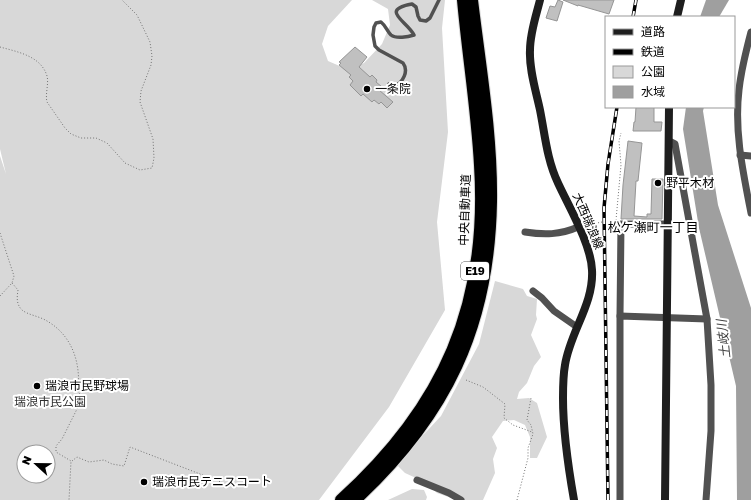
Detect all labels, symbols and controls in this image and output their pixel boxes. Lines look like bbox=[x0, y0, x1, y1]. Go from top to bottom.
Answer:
legend bbox=[605, 16, 735, 108]
text: 道路 bbox=[641, 24, 665, 39]
text: 鉄道 bbox=[641, 44, 665, 59]
text: 公園 bbox=[641, 64, 665, 79]
place label: 一条院 bbox=[375, 81, 411, 96]
marker: 一条院 bbox=[362, 84, 372, 94]
text: 水域 bbox=[641, 84, 665, 99]
street label: 中央自動車道 bbox=[456, 174, 473, 246]
place label: 野平木材 bbox=[666, 175, 714, 190]
marker: 野平木材 bbox=[653, 178, 663, 188]
street label: 大西瑞浪線 bbox=[570, 190, 607, 251]
district label: 松ケ瀬町一丁目 bbox=[607, 219, 699, 235]
road number: E19 bbox=[461, 262, 489, 280]
water label: 土岐川 bbox=[713, 317, 733, 359]
place label: 瑞浪市民野球場 bbox=[45, 378, 129, 393]
marker: 瑞浪市民野球場 bbox=[32, 381, 42, 391]
park label: 瑞浪市民公園 bbox=[14, 394, 86, 409]
north arrow bbox=[16, 444, 56, 484]
text: N bbox=[19, 454, 34, 466]
place label: 瑞浪市民テニスコート bbox=[152, 474, 272, 489]
marker: 瑞浪市民テニスコート bbox=[139, 477, 149, 487]

